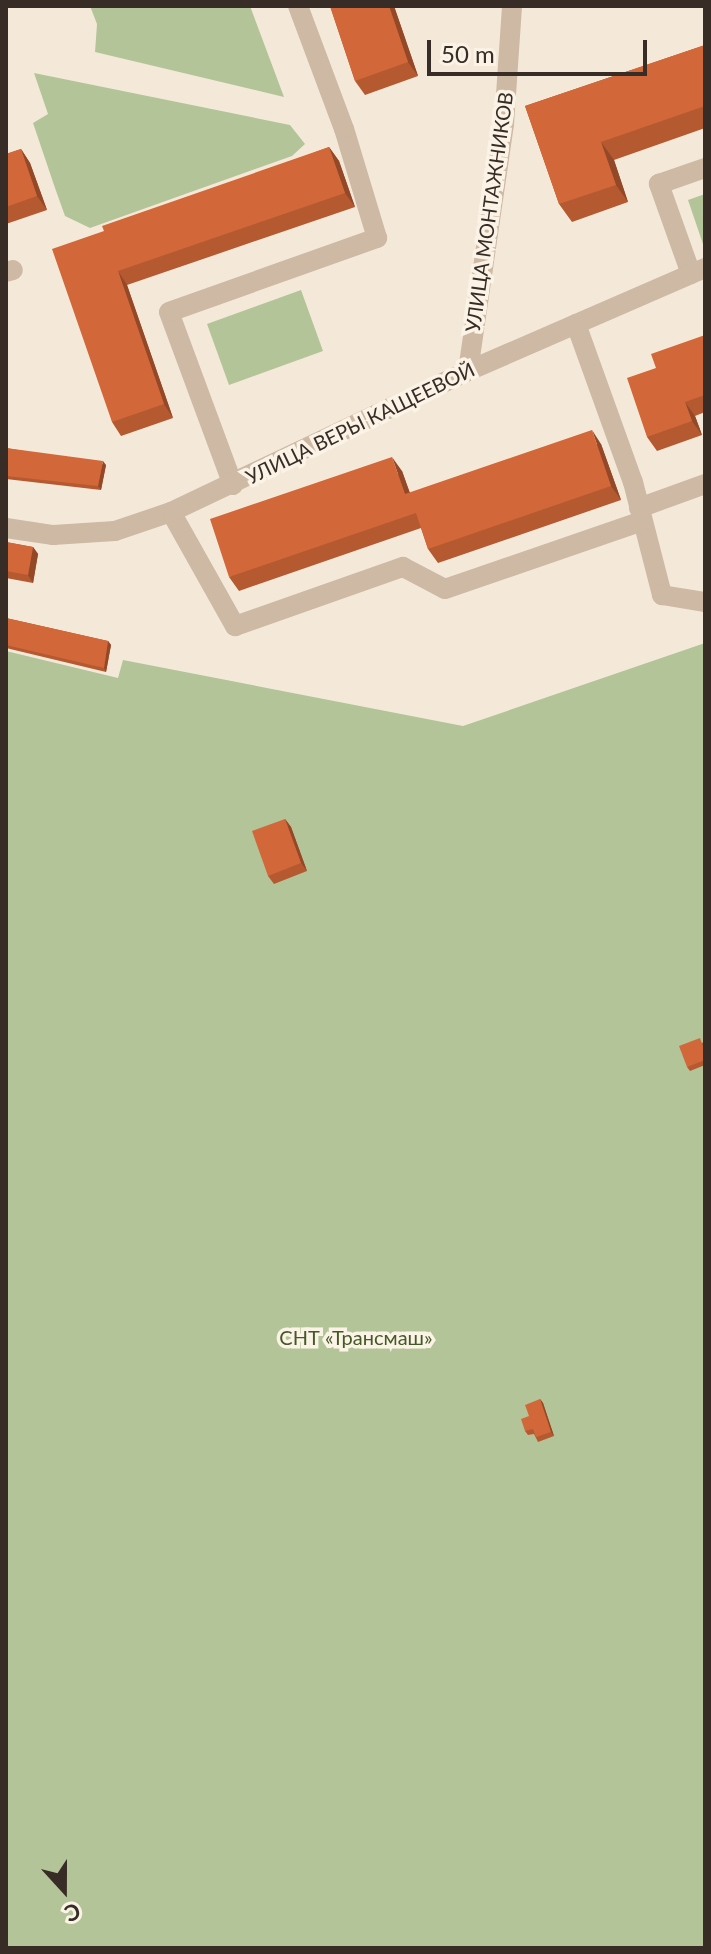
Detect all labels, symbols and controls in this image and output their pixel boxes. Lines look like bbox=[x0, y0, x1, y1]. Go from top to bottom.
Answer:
scale bar bbox=[431, 24, 651, 74]
text: 50 m bbox=[441, 39, 495, 68]
street label: УЛИЦА МОНТАЖНИКОВ bbox=[460, 90, 518, 334]
street label: УЛИЦА ВЕРЫ КАЩЕЕВОЙ bbox=[242, 357, 478, 489]
park label: СНТ «Трансмаш» bbox=[279, 1325, 433, 1349]
north arrow bbox=[24, 1850, 104, 1930]
text: С bbox=[61, 1898, 84, 1928]

